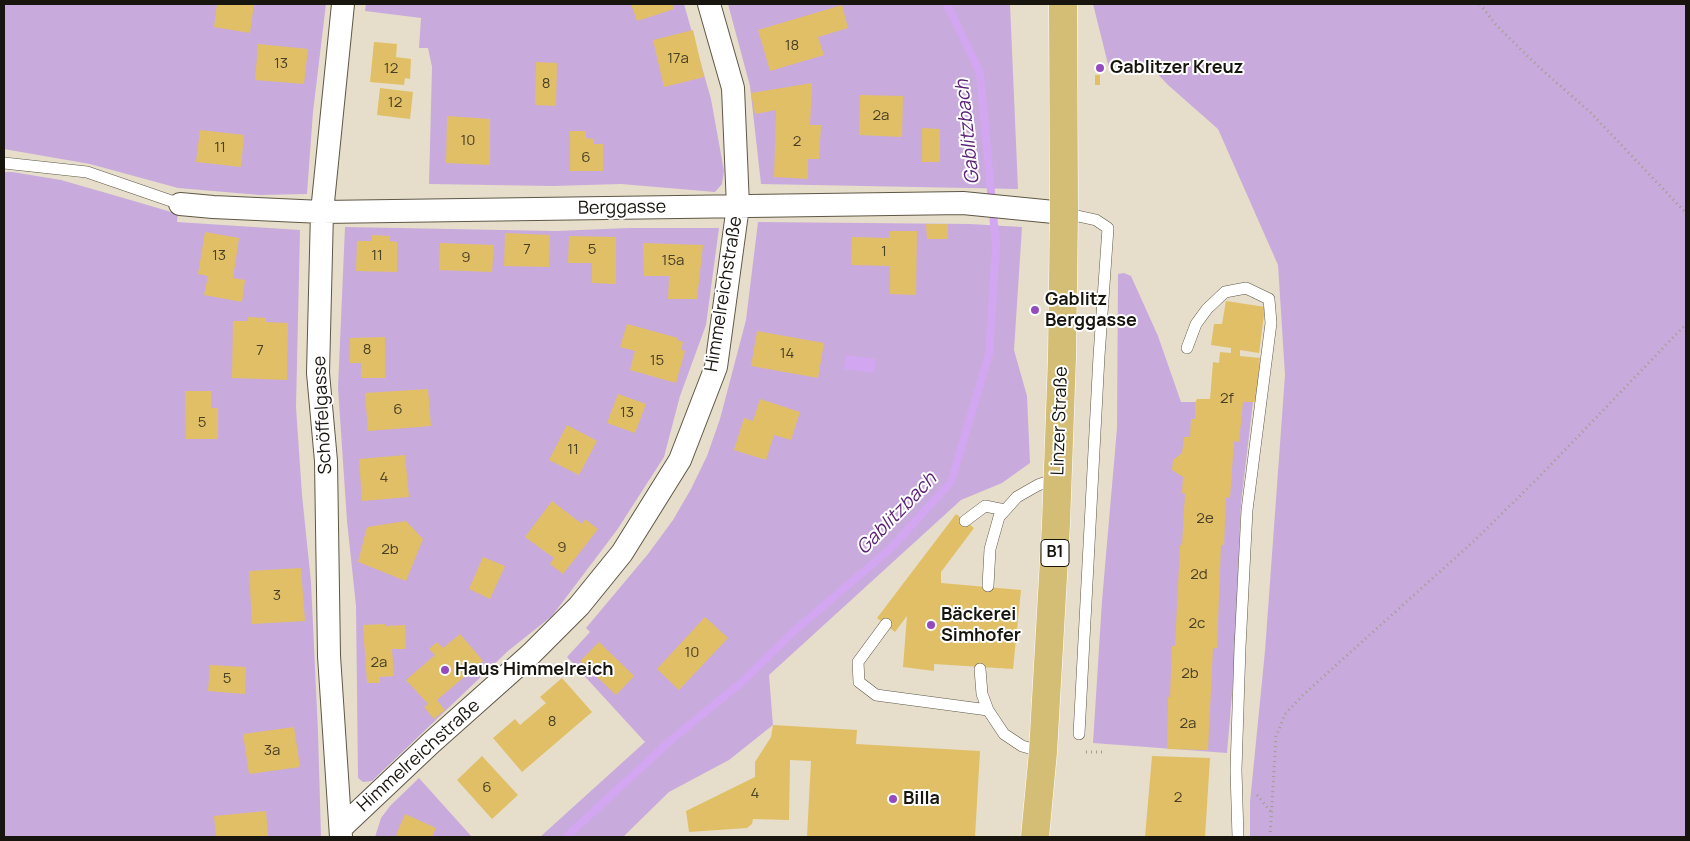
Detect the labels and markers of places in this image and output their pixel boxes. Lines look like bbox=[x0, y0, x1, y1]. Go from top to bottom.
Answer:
place label: Gablitzer Kreuz bbox=[1110, 57, 1243, 79]
marker: Gablitzer Kreuz bbox=[1094, 62, 1106, 74]
place label: Gablitz Berggasse bbox=[1045, 289, 1137, 332]
marker: Gablitz Berggasse bbox=[1029, 304, 1041, 316]
place label: Bäckerei Simhofer bbox=[941, 604, 1021, 646]
marker: Bäckerei Simhofer bbox=[925, 619, 937, 631]
place label: Haus Himmelreich bbox=[455, 659, 614, 681]
marker: Haus Himmelreich bbox=[439, 664, 451, 676]
place label: Billa bbox=[903, 788, 940, 810]
marker: Billa bbox=[887, 793, 899, 805]

